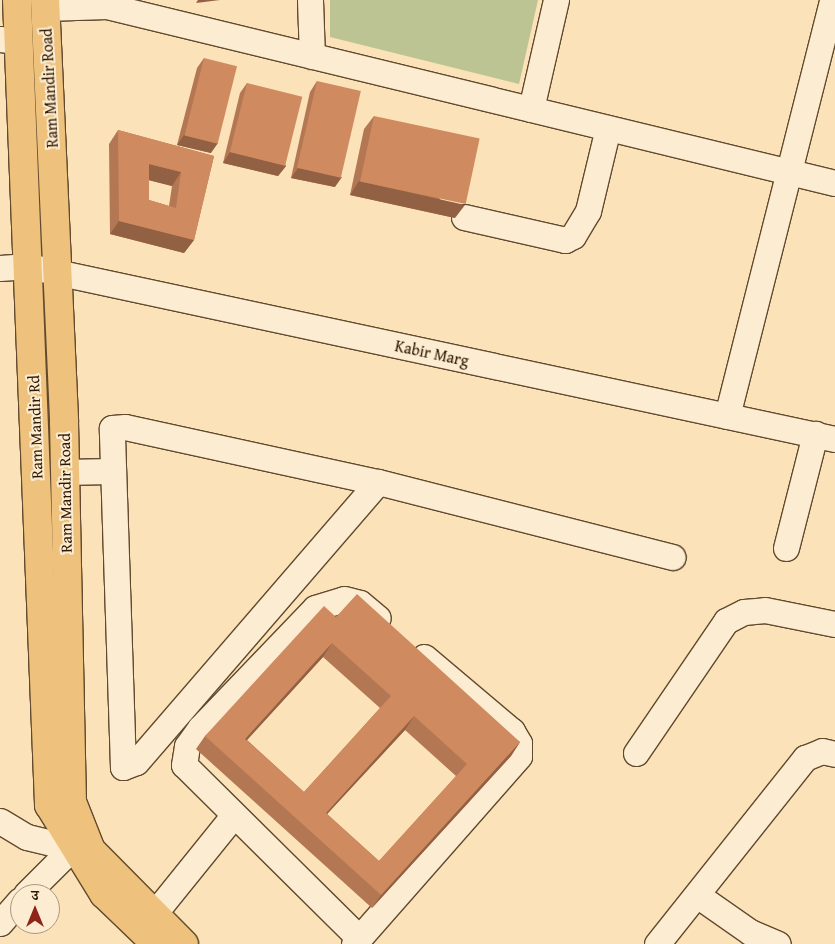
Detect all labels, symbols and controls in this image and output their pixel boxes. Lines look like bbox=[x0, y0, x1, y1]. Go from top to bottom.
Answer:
street label: Ram Mandir Road bbox=[36, 28, 62, 148]
street label: Kabir Marg bbox=[393, 336, 471, 370]
street label: Ram Mandir Rd bbox=[24, 375, 46, 479]
street label: Ram Mandir Road bbox=[54, 433, 76, 553]
north arrow bbox=[10, 884, 60, 934]
text: उ bbox=[31, 885, 39, 905]

